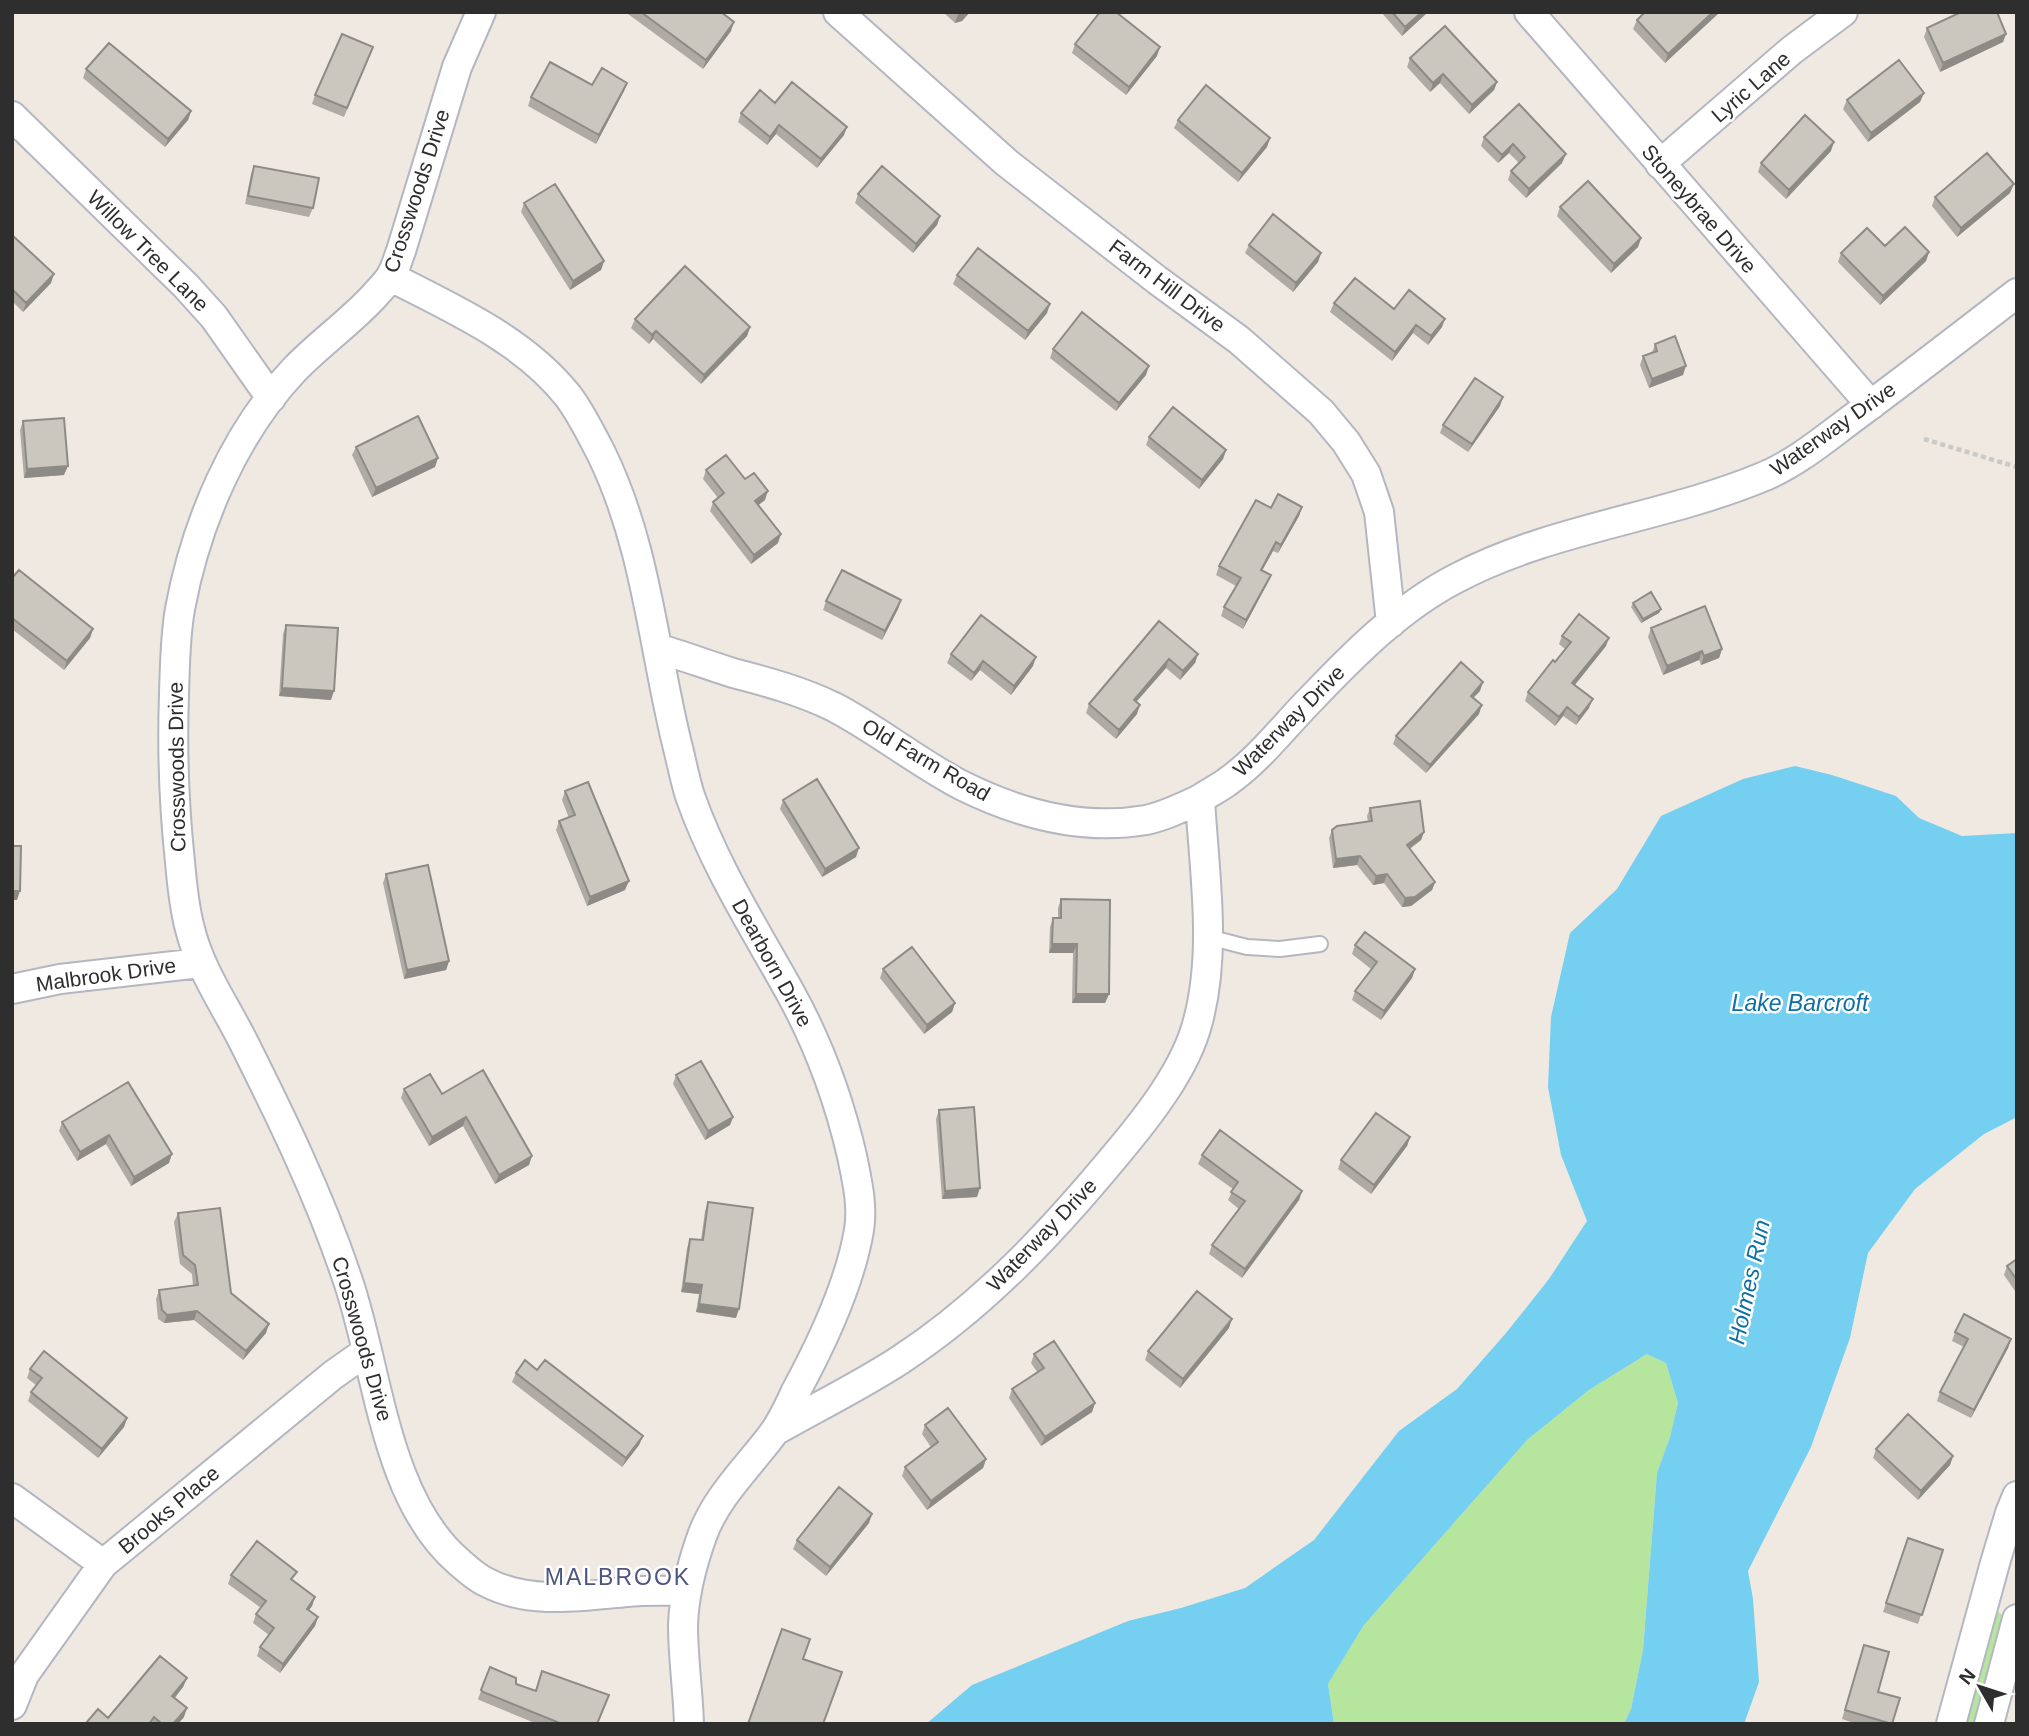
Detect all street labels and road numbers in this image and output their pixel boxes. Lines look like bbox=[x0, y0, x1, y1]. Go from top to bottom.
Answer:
street label: Lyric Lane bbox=[1707, 46, 1794, 127]
street label: Crosswoods Drive bbox=[379, 106, 454, 275]
street label: Stoneybrae Drive bbox=[1637, 140, 1761, 277]
street label: Willow Tree Lane bbox=[83, 186, 213, 316]
street label: Farm Hill Drive bbox=[1105, 235, 1230, 337]
street label: Waterway Drive bbox=[1766, 377, 1900, 480]
street label: Waterway Drive bbox=[1228, 660, 1349, 781]
street label: Crosswoods Drive bbox=[164, 682, 189, 852]
street label: Old Farm Road bbox=[858, 714, 994, 805]
street label: Dearborn Drive bbox=[728, 895, 817, 1031]
street label: Malbrook Drive bbox=[34, 953, 177, 996]
street label: Waterway Drive bbox=[982, 1174, 1101, 1296]
street label: Crosswoods Drive bbox=[328, 1254, 397, 1424]
street label: Brooks Place bbox=[114, 1461, 223, 1558]

